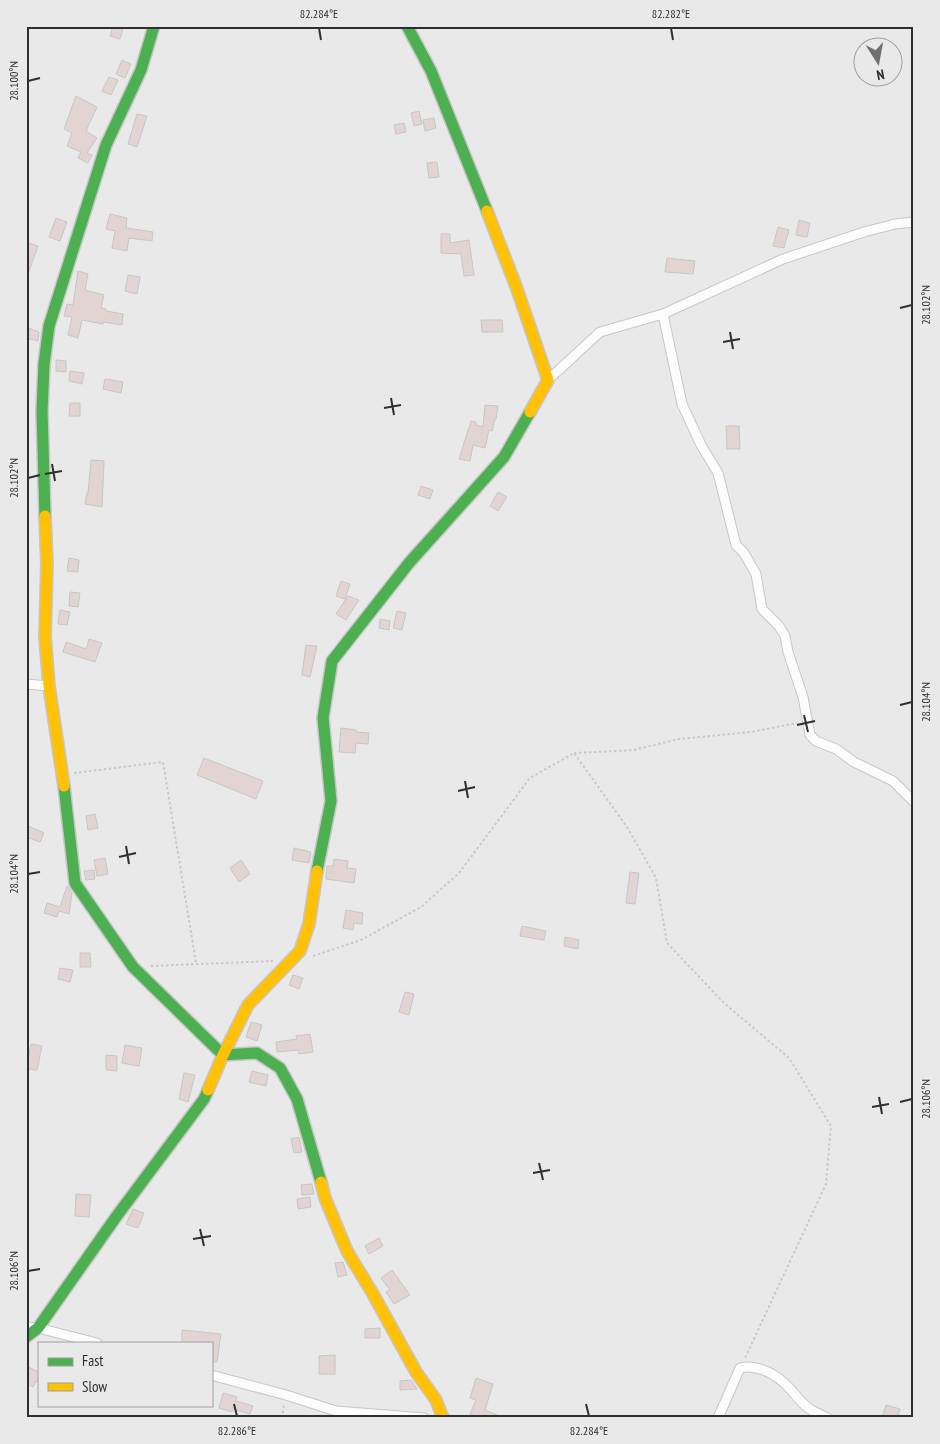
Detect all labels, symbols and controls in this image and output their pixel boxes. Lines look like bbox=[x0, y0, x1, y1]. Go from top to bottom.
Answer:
text: 82.284°E bbox=[300, 6, 338, 21]
text: 82.282°E bbox=[652, 6, 690, 21]
north arrow bbox=[852, 38, 902, 88]
text: 28.100°N bbox=[6, 61, 21, 101]
text: N bbox=[875, 65, 886, 84]
text: 28.102°N bbox=[918, 285, 933, 325]
text: 28.102°N bbox=[6, 458, 21, 498]
text: 28.104°N bbox=[918, 682, 933, 722]
text: 28.104°N bbox=[6, 854, 21, 894]
text: 28.106°N bbox=[918, 1079, 933, 1119]
text: 28.106°N bbox=[6, 1251, 21, 1291]
legend bbox=[38, 1342, 212, 1406]
text: Fast bbox=[82, 1351, 103, 1370]
text: Slow bbox=[82, 1377, 107, 1396]
text: 82.286°E bbox=[218, 1423, 256, 1438]
text: 82.284°E bbox=[570, 1423, 608, 1438]

